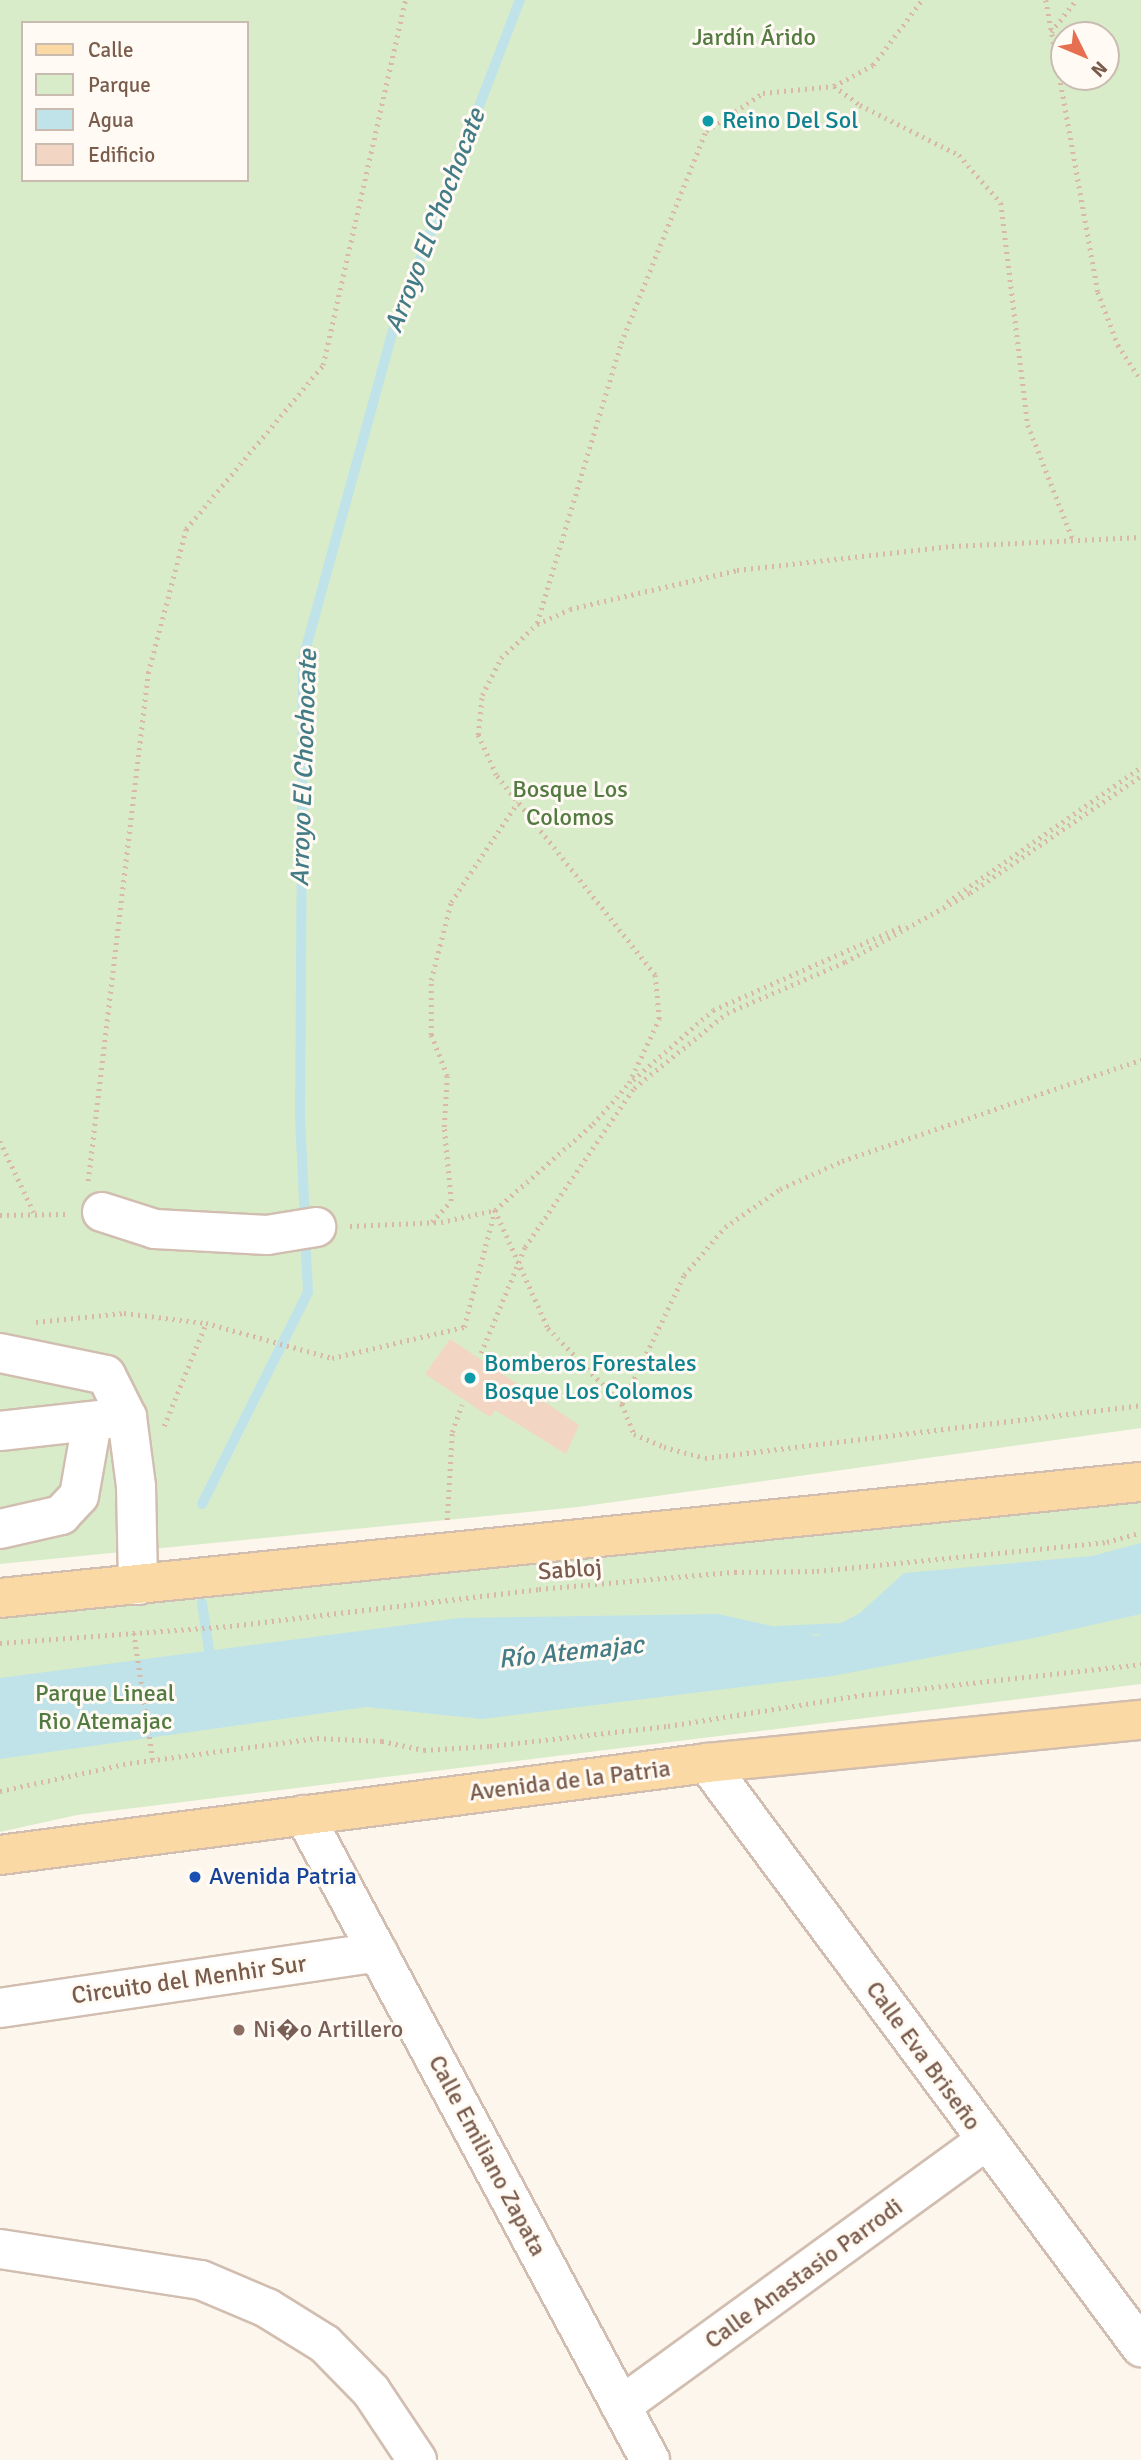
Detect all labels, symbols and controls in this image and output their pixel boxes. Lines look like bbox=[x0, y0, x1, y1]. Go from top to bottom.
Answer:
legend bbox=[21, 21, 248, 182]
north arrow bbox=[1050, 21, 1120, 91]
park label: Jardín Árido bbox=[692, 24, 816, 52]
text: Calle bbox=[88, 37, 134, 63]
text: N bbox=[1086, 56, 1112, 82]
text: Parque bbox=[88, 72, 151, 98]
water label: Arroyo El Chochocate bbox=[379, 105, 493, 337]
text: Agua bbox=[88, 107, 134, 133]
place label: Reino Del Sol bbox=[722, 107, 858, 135]
marker: Reino Del Sol bbox=[700, 113, 716, 129]
text: Edificio bbox=[88, 142, 155, 168]
water label: Arroyo El Chochocate bbox=[285, 649, 325, 887]
park label: Bosque Los Colomos bbox=[512, 776, 628, 832]
place label: Bomberos Forestales Bosque Los Colomos bbox=[484, 1350, 697, 1406]
marker: Bomberos Forestales Bosque Los Colomos bbox=[462, 1370, 478, 1386]
street label: Sabloj bbox=[537, 1553, 603, 1587]
water label: Río Atemajac bbox=[497, 1630, 645, 1676]
park label: Parque Lineal Rio Atemajac bbox=[35, 1680, 175, 1736]
street label: Avenida de la Patria bbox=[468, 1754, 672, 1808]
place label: Avenida Patria bbox=[209, 1863, 357, 1891]
marker: Avenida Patria bbox=[187, 1869, 203, 1885]
street label: Circuito del Menhir Sur bbox=[70, 1949, 308, 2011]
street label: Calle Eva Briseño bbox=[859, 1976, 987, 2136]
place label: Ni�o Artillero bbox=[253, 2016, 403, 2044]
marker: Ni�o Artillero bbox=[231, 2022, 247, 2038]
street label: Calle Emiliano Zapata bbox=[422, 2051, 552, 2261]
street label: Calle Anastasio Parrodi bbox=[700, 2193, 908, 2355]

